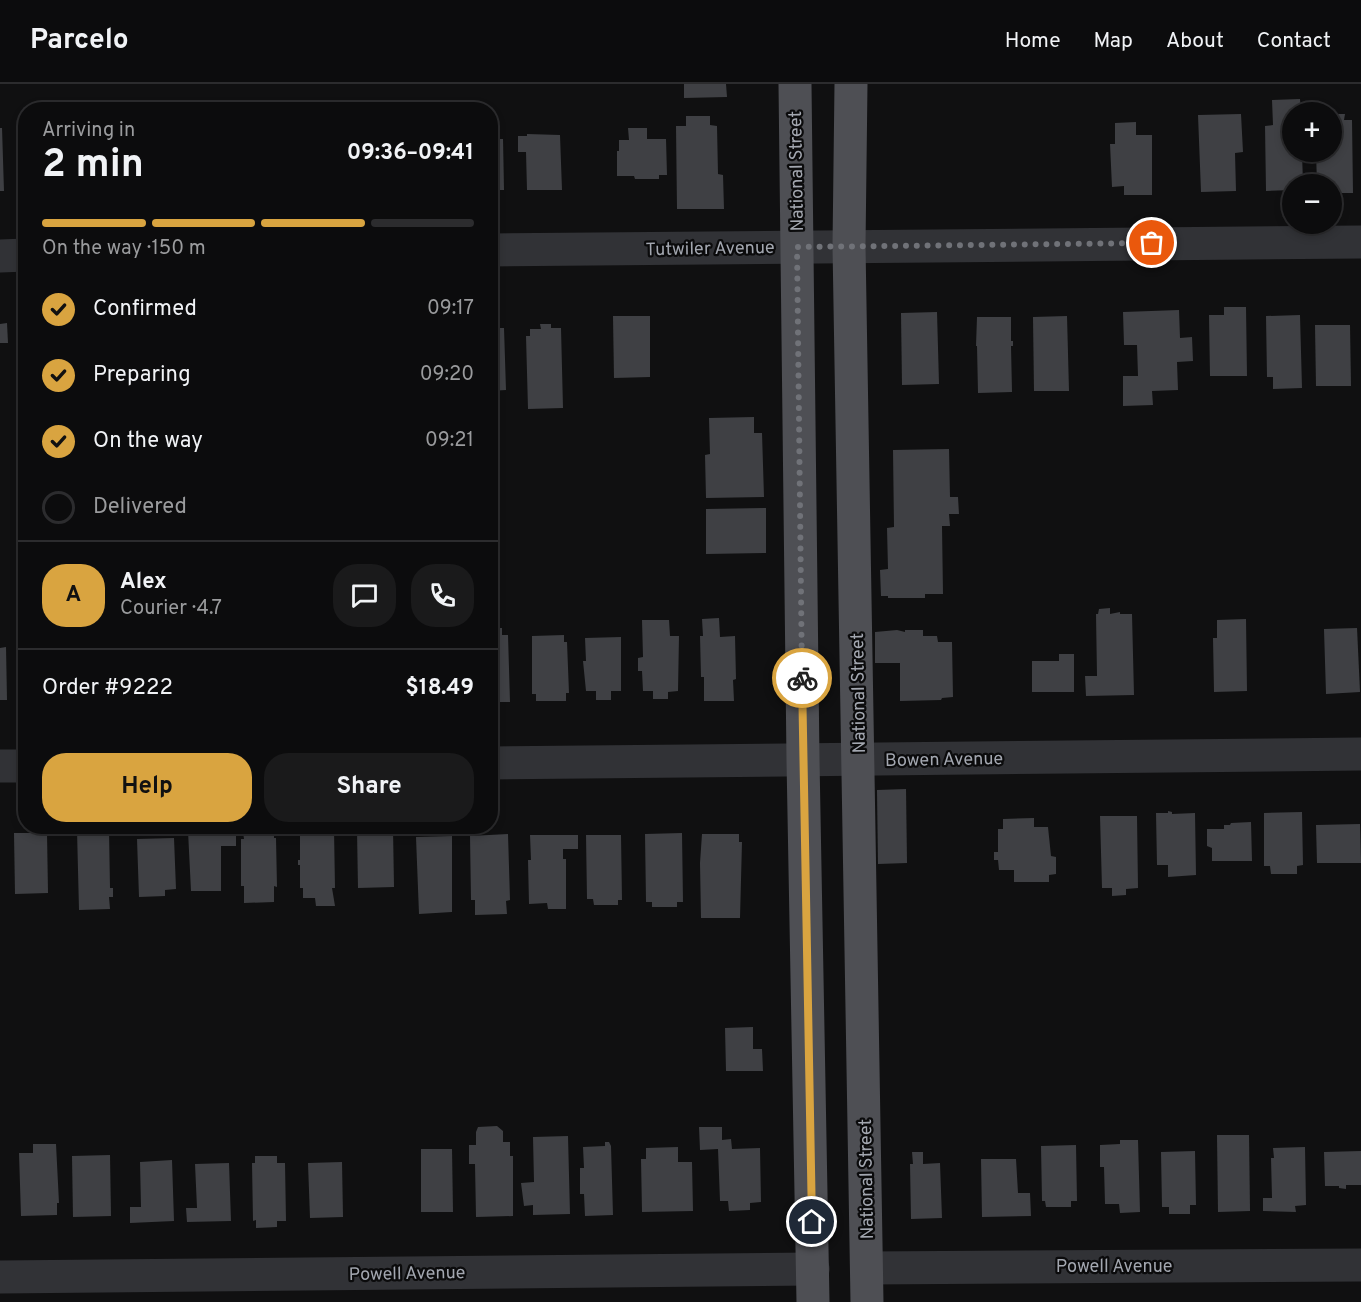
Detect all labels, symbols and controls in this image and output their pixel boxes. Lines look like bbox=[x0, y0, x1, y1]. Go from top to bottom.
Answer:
text: Parcelo bbox=[30, 23, 129, 59]
text: Home bbox=[1005, 28, 1061, 55]
text: Map bbox=[1094, 28, 1133, 55]
text: About bbox=[1166, 28, 1224, 55]
text: Contact bbox=[1257, 28, 1331, 55]
map controls bbox=[1282, 102, 1342, 234]
button: + bbox=[1282, 102, 1342, 162]
street label: National Street bbox=[785, 110, 810, 231]
text: Arriving in bbox=[42, 118, 135, 144]
text: 09:36–09:41 bbox=[347, 140, 474, 167]
text: 2 min bbox=[42, 142, 144, 191]
button: − bbox=[1282, 174, 1342, 234]
pin bbox=[1126, 217, 1177, 268]
icon: bag bbox=[1135, 226, 1168, 259]
text: On the way · 150 m bbox=[42, 236, 206, 262]
street label: Tutwiler Avenue bbox=[645, 237, 775, 262]
icon: check bbox=[42, 293, 75, 326]
text: Confirmed bbox=[93, 296, 197, 323]
text: 09:17 bbox=[427, 296, 474, 322]
icon: check bbox=[42, 359, 75, 392]
text: Preparing bbox=[93, 362, 191, 389]
text: 09:20 bbox=[420, 362, 474, 388]
icon: check bbox=[42, 425, 75, 458]
text: On the way bbox=[93, 428, 203, 455]
text: 09:21 bbox=[425, 428, 474, 454]
text: Delivered bbox=[93, 494, 187, 521]
button: chat bbox=[333, 564, 396, 627]
button: phone bbox=[411, 564, 474, 627]
text: Alex bbox=[120, 569, 167, 596]
text: A bbox=[66, 582, 81, 609]
text: Courier · 4.7 bbox=[120, 596, 222, 622]
street label: National Street bbox=[847, 632, 872, 753]
courier bbox=[772, 648, 832, 708]
icon: bike bbox=[786, 662, 819, 695]
text: Order #9222 bbox=[42, 675, 173, 702]
text: $18.49 bbox=[406, 675, 474, 702]
street label: Bowen Avenue bbox=[885, 748, 1003, 773]
button: Help bbox=[42, 753, 252, 822]
button: Share bbox=[264, 753, 474, 822]
street label: National Street bbox=[855, 1118, 880, 1239]
pin bbox=[786, 1196, 837, 1247]
icon: home bbox=[795, 1205, 828, 1238]
street label: Powell Avenue bbox=[1056, 1256, 1172, 1279]
street label: Powell Avenue bbox=[348, 1262, 466, 1287]

